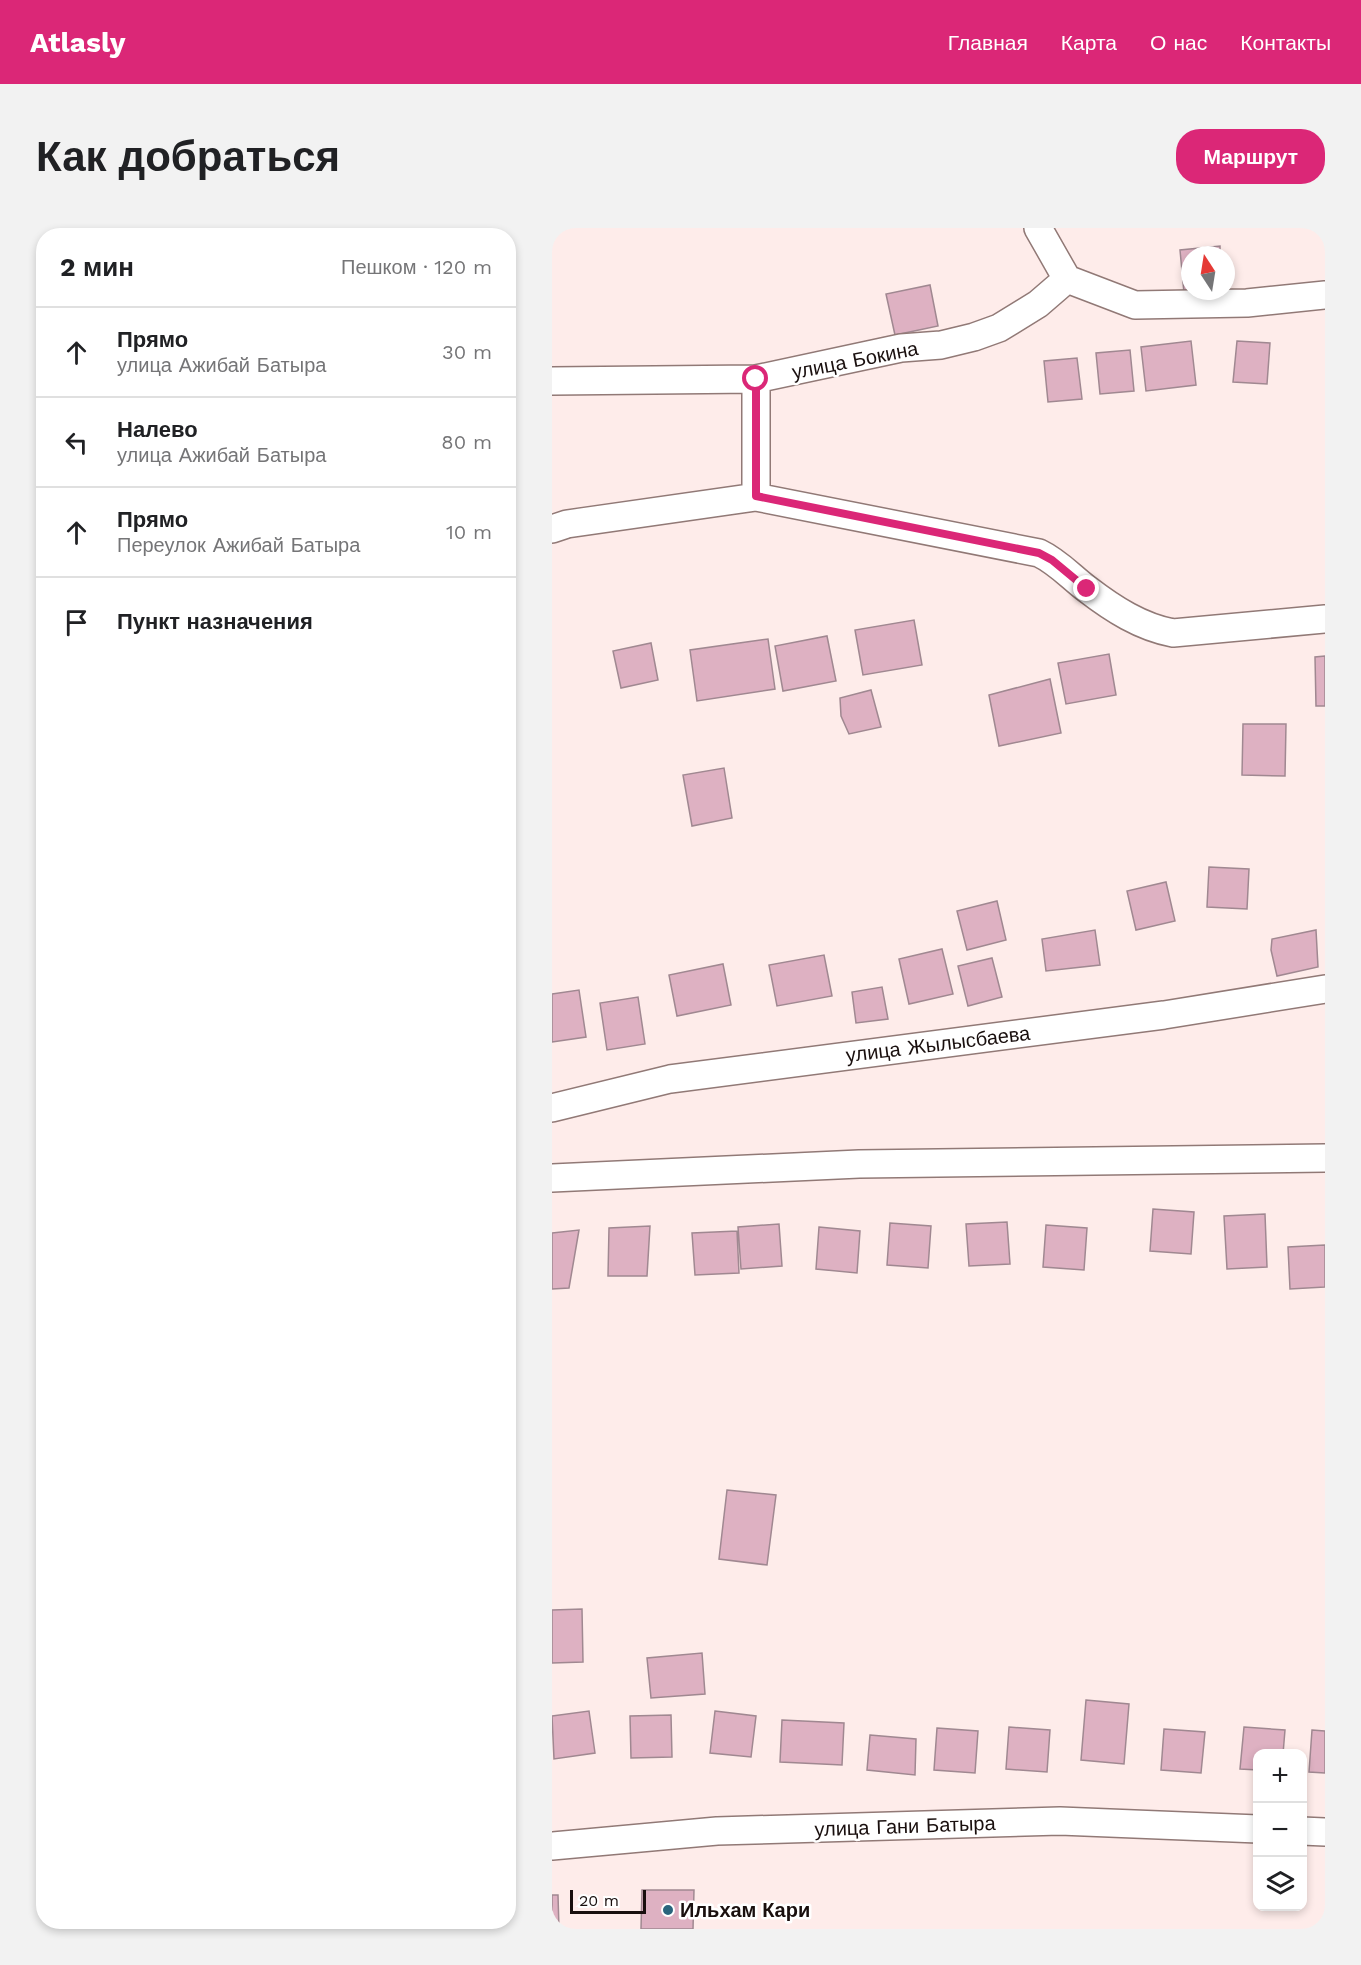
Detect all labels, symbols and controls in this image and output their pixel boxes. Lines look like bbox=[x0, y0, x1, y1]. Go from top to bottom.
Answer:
text: Atlasly bbox=[30, 26, 125, 59]
text: Главная bbox=[948, 30, 1028, 55]
text: Карта bbox=[1061, 30, 1117, 55]
text: О нас bbox=[1150, 30, 1207, 55]
text: Контакты bbox=[1240, 30, 1331, 55]
button: Маршрут bbox=[1176, 129, 1325, 184]
text: Как добраться bbox=[36, 132, 340, 181]
north arrow bbox=[1181, 246, 1235, 300]
text: 2 мин bbox=[60, 252, 134, 282]
text: Пешком · 120 m bbox=[341, 255, 492, 279]
text: Прямо bbox=[117, 327, 188, 352]
icon: ahead bbox=[60, 336, 93, 369]
street label: улица Бокина bbox=[790, 336, 921, 384]
text: 30 m bbox=[442, 340, 492, 364]
text: улица Ажибай Батыра bbox=[117, 353, 326, 377]
route start bbox=[742, 365, 768, 391]
text: Налево bbox=[117, 417, 198, 442]
icon: left bbox=[60, 426, 93, 459]
text: 80 m bbox=[441, 430, 492, 454]
text: улица Ажибай Батыра bbox=[117, 443, 326, 467]
text: Прямо bbox=[117, 507, 188, 532]
icon: ahead bbox=[60, 516, 93, 549]
text: 10 m bbox=[446, 520, 492, 544]
text: Переулок Ажибай Батыра bbox=[117, 533, 360, 557]
route end bbox=[1073, 575, 1099, 601]
icon: arrive bbox=[60, 606, 93, 639]
text: Пункт назначения bbox=[117, 609, 313, 634]
street label: улица Жылысбаева bbox=[845, 1021, 1032, 1067]
map controls bbox=[1253, 1749, 1307, 1911]
button: + bbox=[1253, 1749, 1307, 1803]
button: − bbox=[1253, 1803, 1307, 1857]
street label: улица Гани Батыра bbox=[814, 1811, 997, 1841]
button: layers bbox=[1253, 1857, 1307, 1911]
scale bar bbox=[570, 1887, 646, 1914]
text: 20 m bbox=[579, 1891, 619, 1910]
place label: Ильхам Кари bbox=[680, 1898, 810, 1922]
marker: Ильхам Кари bbox=[661, 1903, 675, 1917]

